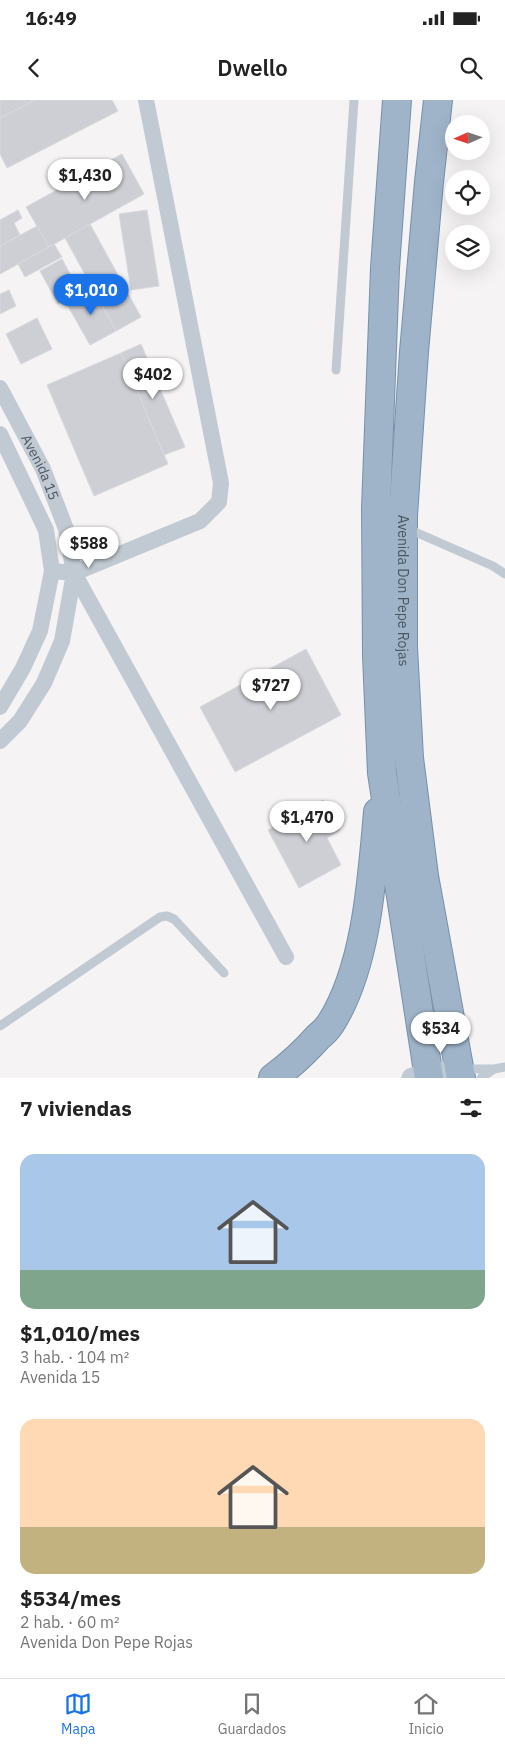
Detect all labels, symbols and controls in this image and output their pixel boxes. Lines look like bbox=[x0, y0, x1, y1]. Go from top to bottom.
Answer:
text: 16:49 bbox=[25, 6, 77, 30]
text: Dwello bbox=[217, 53, 288, 82]
icon: back bbox=[20, 54, 48, 82]
icon: search bbox=[457, 54, 485, 82]
north arrow bbox=[445, 115, 490, 160]
map controls bbox=[445, 115, 490, 270]
pin: $1,430 bbox=[44, 158, 126, 201]
text: $1,430 bbox=[59, 165, 111, 185]
button: locate bbox=[445, 170, 490, 215]
button: layers bbox=[445, 225, 490, 270]
pin: $1,010 bbox=[50, 274, 132, 316]
text: $1,010 bbox=[65, 280, 117, 300]
pin: $402 bbox=[123, 358, 183, 400]
text: $402 bbox=[134, 364, 172, 384]
street label: Avenida 15 bbox=[17, 431, 63, 503]
street label: Avenida Don Pepe Rojas bbox=[394, 515, 413, 667]
pin: $588 bbox=[59, 526, 119, 569]
text: $588 bbox=[70, 533, 108, 553]
pin: $727 bbox=[241, 668, 301, 711]
text: $727 bbox=[252, 675, 290, 695]
pin: $1,470 bbox=[266, 800, 348, 843]
text: $1,470 bbox=[281, 807, 333, 827]
pin: $534 bbox=[411, 1012, 471, 1054]
text: $534 bbox=[422, 1018, 460, 1038]
text: 7 viviendas bbox=[20, 1094, 132, 1122]
icon: filters bbox=[457, 1094, 485, 1122]
icon: home bbox=[208, 1187, 298, 1277]
text: $1,010/mes bbox=[20, 1319, 140, 1347]
text: 3 hab. · 104 m² bbox=[20, 1347, 129, 1367]
text: Avenida 15 bbox=[20, 1367, 100, 1387]
icon: home bbox=[208, 1452, 298, 1542]
text: $534/mes bbox=[20, 1584, 121, 1612]
text: 2 hab. · 60 m² bbox=[20, 1612, 120, 1632]
text: Avenida Don Pepe Rojas bbox=[20, 1632, 193, 1652]
tab: Mapa bbox=[61, 1690, 96, 1738]
tab: Guardados bbox=[218, 1690, 286, 1738]
tab: Inicio bbox=[408, 1690, 444, 1738]

